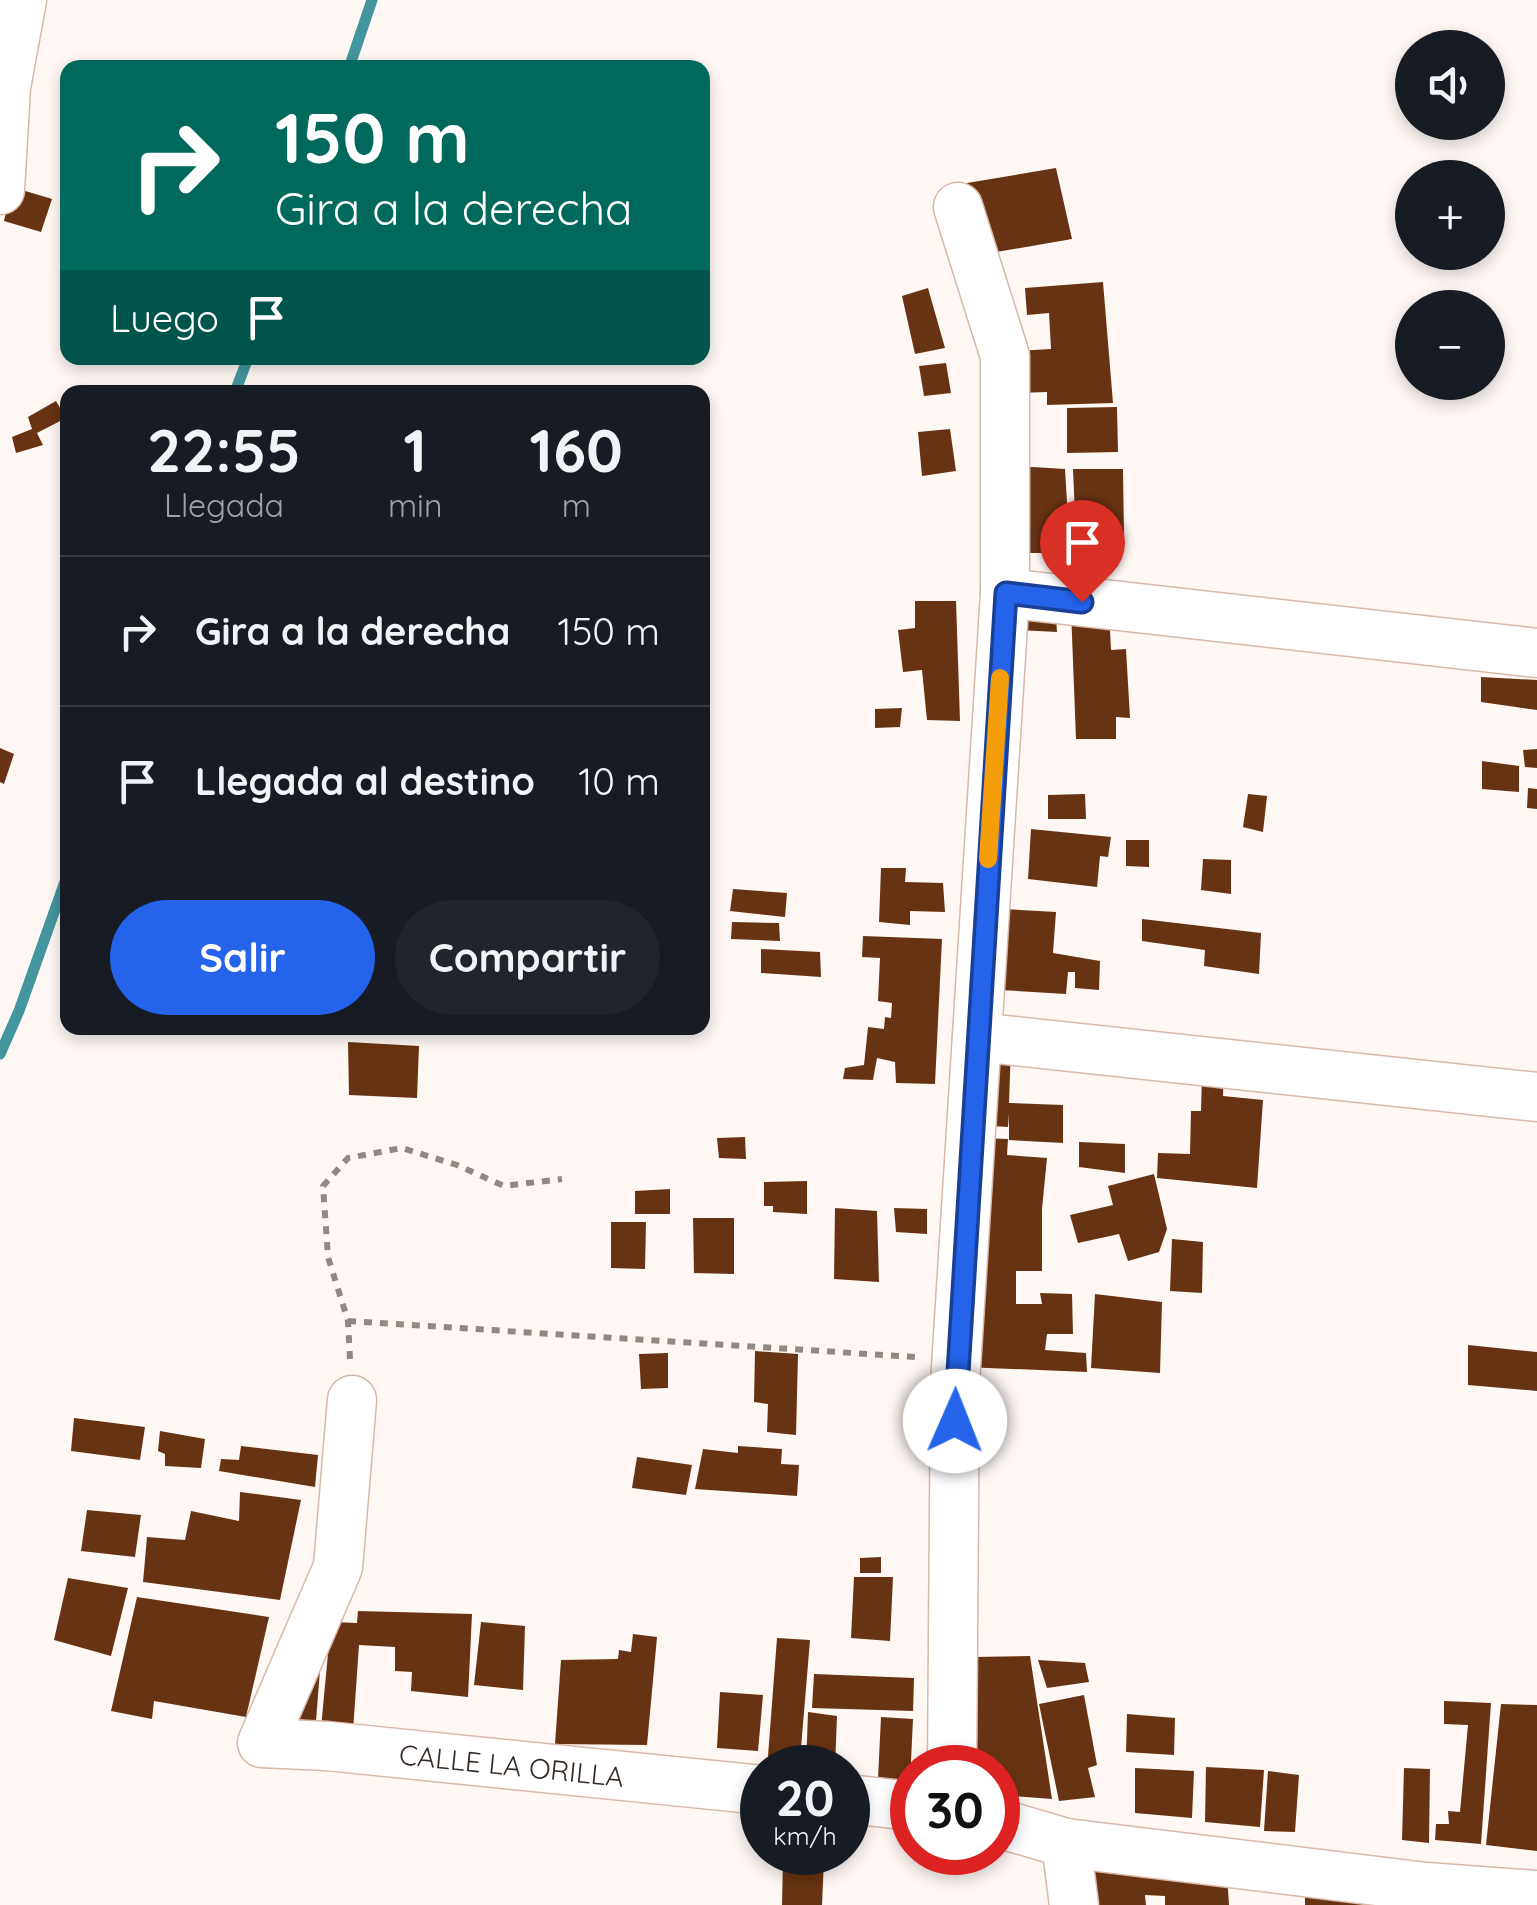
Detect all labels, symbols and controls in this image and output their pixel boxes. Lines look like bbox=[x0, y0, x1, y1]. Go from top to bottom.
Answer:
map controls bbox=[1395, 30, 1505, 400]
button: sound bbox=[1395, 30, 1505, 140]
text: 150 m bbox=[275, 93, 470, 181]
icon: right bbox=[110, 100, 240, 230]
button: + bbox=[1395, 160, 1505, 270]
text: Gira a la derecha bbox=[275, 180, 632, 236]
icon: arrive bbox=[239, 290, 294, 345]
button: − bbox=[1395, 290, 1505, 400]
text: Luego bbox=[110, 294, 219, 342]
text: 22:55 bbox=[147, 412, 301, 487]
text: 1 bbox=[404, 412, 427, 487]
text: 160 bbox=[530, 412, 623, 487]
text: Llegada bbox=[164, 485, 284, 525]
text: min bbox=[388, 485, 442, 525]
text: m bbox=[562, 485, 591, 525]
pin bbox=[1040, 500, 1125, 603]
icon: arrive bbox=[1055, 515, 1110, 570]
icon: right bbox=[110, 604, 165, 659]
text: Gira a la derecha bbox=[195, 607, 510, 655]
text: 150 m bbox=[558, 607, 660, 655]
icon: arrive bbox=[110, 754, 165, 809]
text: Llegada al destino bbox=[195, 757, 535, 805]
text: 10 m bbox=[578, 757, 660, 805]
button: Salir bbox=[110, 900, 375, 1015]
button: Compartir bbox=[395, 900, 660, 1015]
position arrow bbox=[903, 1369, 1007, 1473]
street label: CALLE LA ORILLA bbox=[398, 1736, 626, 1793]
speed limit sign: 30 bbox=[890, 1745, 1020, 1875]
text: 20 bbox=[775, 1766, 835, 1829]
text: km/h bbox=[773, 1820, 837, 1851]

